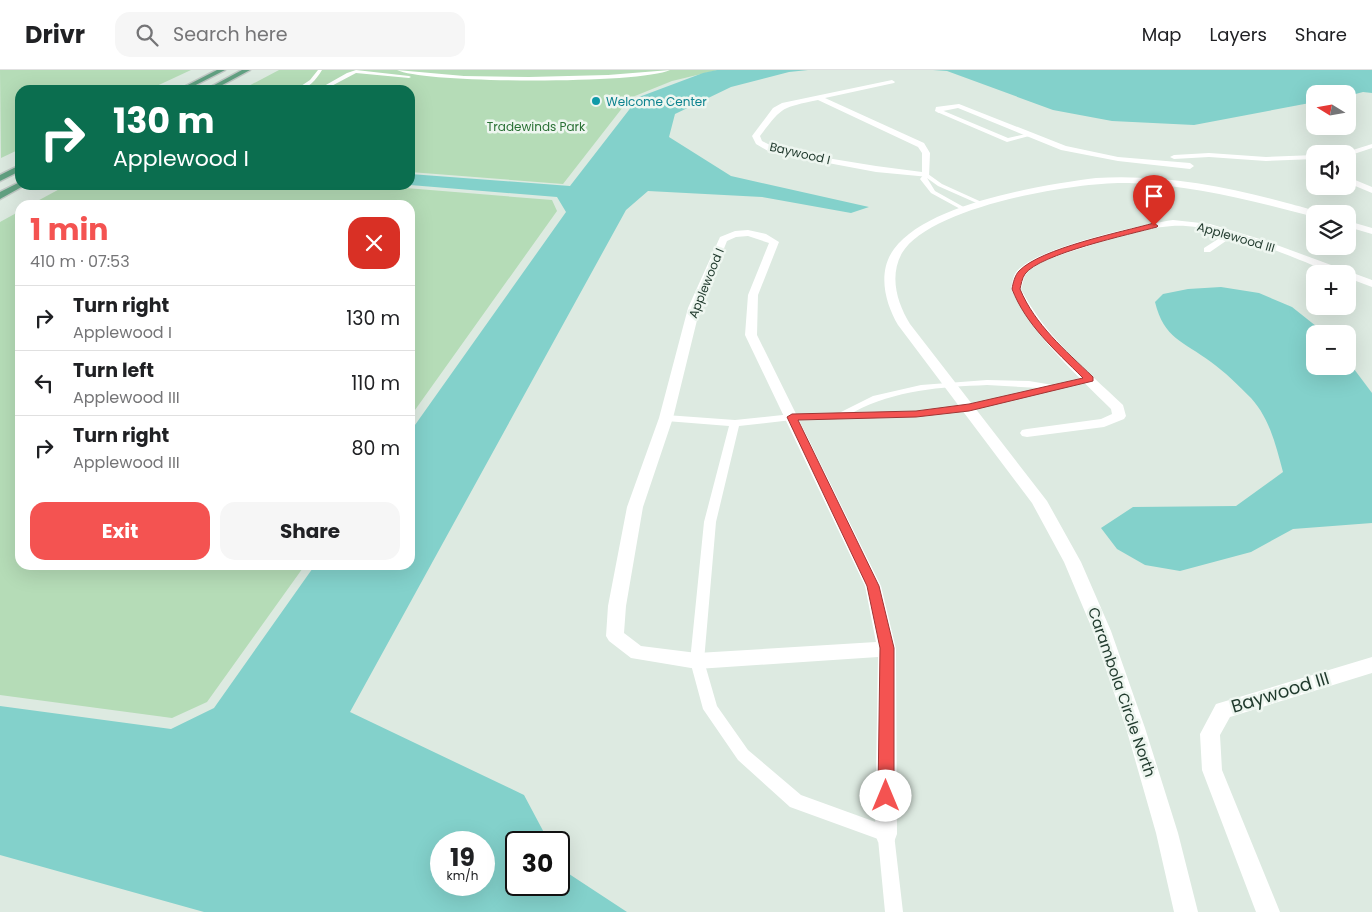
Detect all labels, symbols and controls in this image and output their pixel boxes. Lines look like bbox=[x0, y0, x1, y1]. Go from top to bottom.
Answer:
search box bbox=[115, 12, 465, 57]
text: Drivr bbox=[25, 18, 85, 51]
icon: search bbox=[133, 21, 161, 49]
text: Search here bbox=[173, 21, 288, 48]
text: Map bbox=[1142, 22, 1182, 47]
text: Layers bbox=[1210, 22, 1267, 47]
text: Share bbox=[1295, 22, 1347, 47]
north arrow bbox=[1306, 85, 1356, 135]
map controls bbox=[1306, 85, 1356, 375]
place label: Welcome Center bbox=[606, 93, 707, 110]
marker: Welcome Center bbox=[590, 95, 602, 107]
text: 130 m bbox=[113, 96, 215, 145]
icon: right bbox=[30, 105, 95, 170]
park label: Tradewinds Park bbox=[487, 118, 586, 135]
street label: Baywood I bbox=[768, 138, 832, 168]
text: Applewood I bbox=[113, 143, 249, 174]
button: sound bbox=[1306, 145, 1356, 195]
pin bbox=[1133, 175, 1175, 226]
icon: arrive bbox=[1140, 182, 1168, 210]
button: layers bbox=[1306, 205, 1356, 255]
text: 1 min bbox=[30, 208, 108, 251]
button: close bbox=[348, 217, 400, 269]
street label: Applewood III bbox=[1195, 218, 1277, 256]
street label: Applewood I bbox=[684, 245, 728, 321]
text: 410 m · 07:53 bbox=[30, 250, 130, 273]
button: + bbox=[1306, 265, 1356, 315]
text: Turn right bbox=[73, 292, 169, 319]
icon: right bbox=[30, 304, 58, 332]
text: 130 m bbox=[346, 305, 400, 332]
text: Applewood I bbox=[73, 321, 172, 344]
button: − bbox=[1306, 325, 1356, 375]
text: Turn left bbox=[73, 357, 154, 384]
icon: left bbox=[30, 369, 58, 397]
text: 110 m bbox=[351, 370, 400, 397]
text: Applewood III bbox=[73, 386, 180, 409]
text: Turn right bbox=[73, 422, 169, 449]
icon: right bbox=[30, 434, 58, 462]
text: 80 m bbox=[351, 435, 400, 462]
text: Applewood III bbox=[73, 451, 180, 474]
button: Exit bbox=[30, 502, 210, 560]
button: Share bbox=[220, 502, 400, 560]
street label: Carambola Circle North bbox=[1083, 604, 1161, 780]
street label: Baywood III bbox=[1228, 665, 1332, 719]
position arrow bbox=[859, 769, 911, 821]
speed limit sign: 30 bbox=[505, 831, 570, 896]
text: 19 bbox=[450, 840, 475, 875]
text: km/h bbox=[447, 867, 478, 884]

